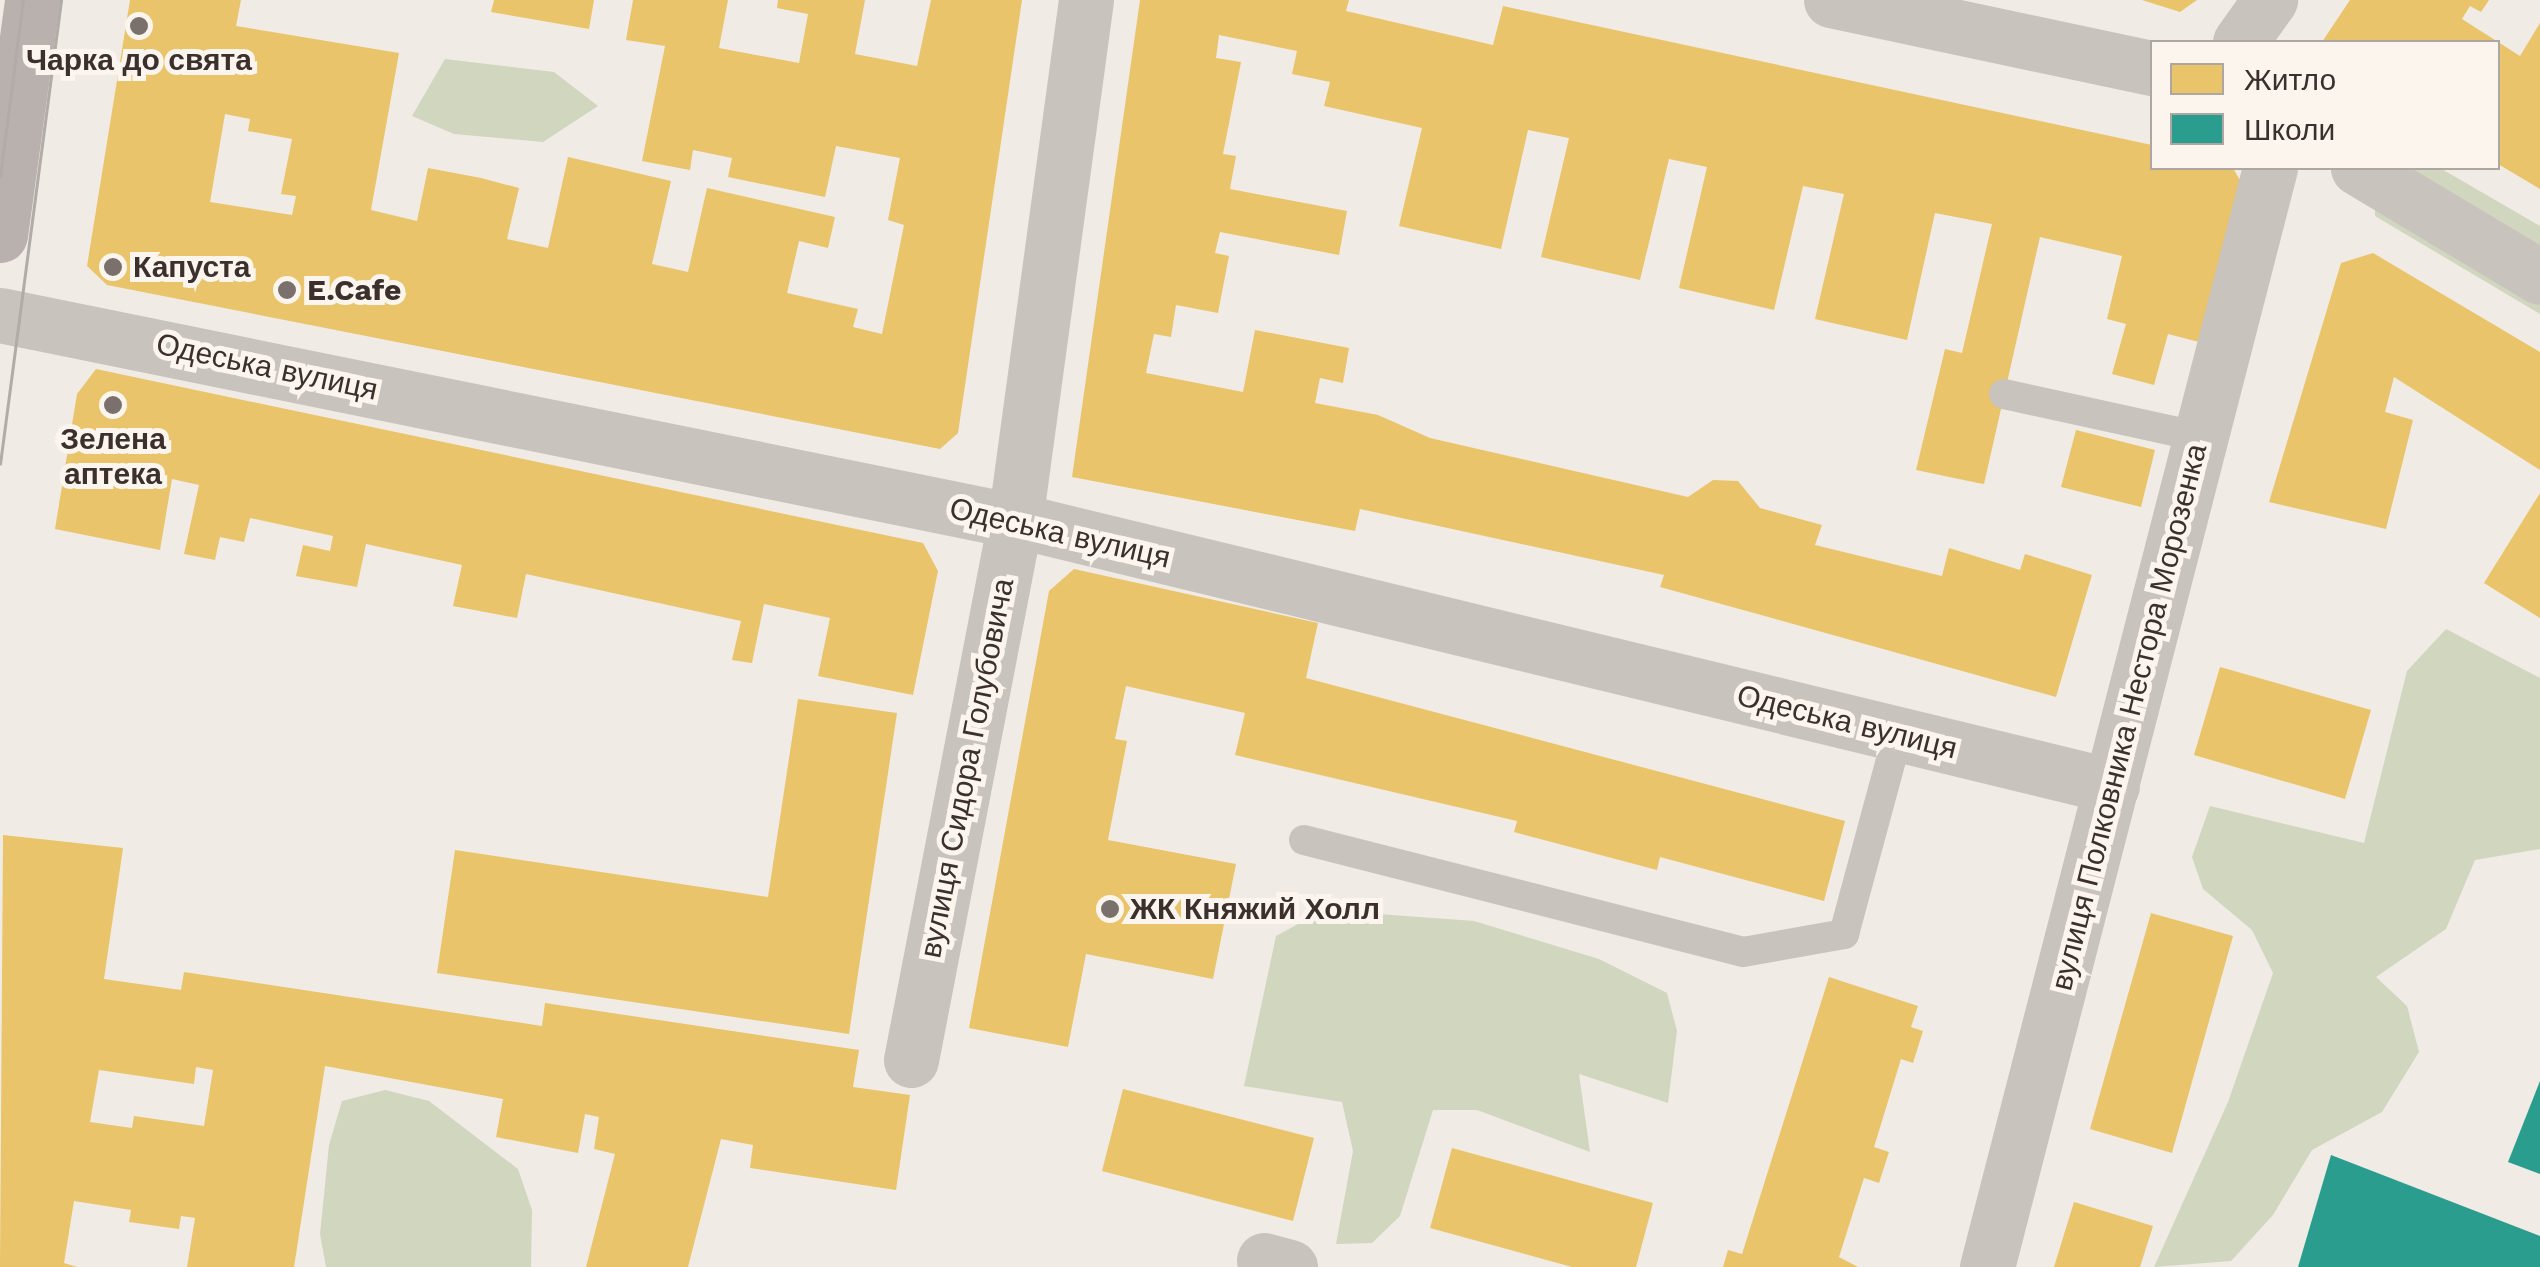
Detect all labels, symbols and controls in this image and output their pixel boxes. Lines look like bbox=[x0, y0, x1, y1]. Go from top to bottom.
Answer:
marker: Чарка до свята bbox=[128, 15, 150, 37]
legend bbox=[2150, 40, 2500, 170]
place label: Чарка до свята bbox=[26, 42, 252, 78]
text: Житло bbox=[2244, 62, 2336, 97]
text: Школи bbox=[2244, 112, 2335, 147]
place label: Капуста bbox=[133, 249, 250, 285]
marker: Капуста bbox=[102, 256, 124, 278]
place label: E.Cafe bbox=[307, 272, 401, 308]
marker: E.Cafe bbox=[276, 279, 298, 301]
street label: Одеська вулиця bbox=[153, 326, 381, 408]
marker: Зелена аптека bbox=[102, 394, 124, 416]
place label: Зелена аптека bbox=[60, 421, 166, 492]
street label: вулиця Полковника Нестора Морозенка bbox=[2044, 440, 2214, 994]
street label: Одеська вулиця bbox=[946, 490, 1174, 576]
street label: вулиця Сидора Голубовича bbox=[913, 575, 1021, 961]
street label: Одеська вулиця bbox=[1733, 677, 1961, 767]
place label: ЖК Княжий Холл bbox=[1130, 891, 1380, 927]
marker: ЖК Княжий Холл bbox=[1099, 898, 1121, 920]

